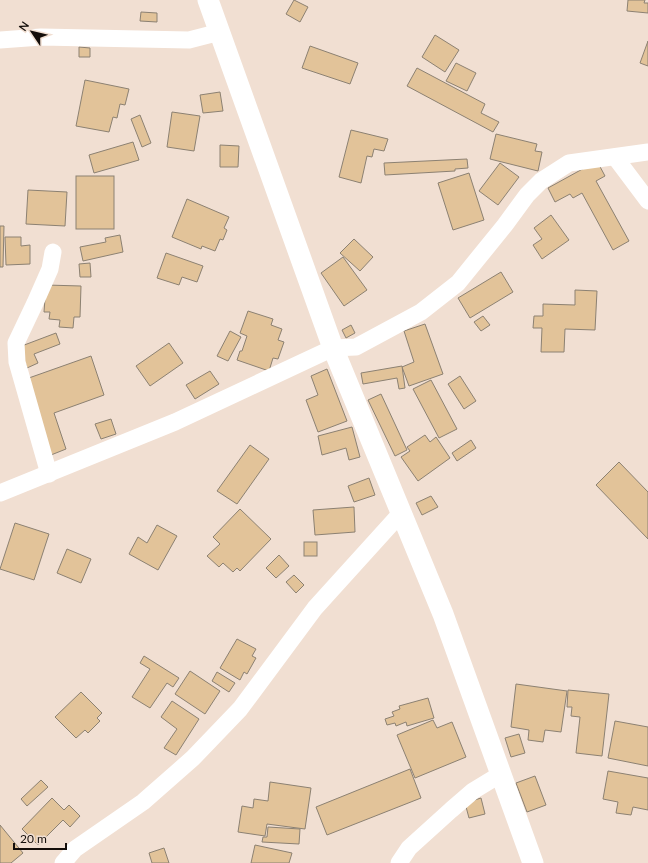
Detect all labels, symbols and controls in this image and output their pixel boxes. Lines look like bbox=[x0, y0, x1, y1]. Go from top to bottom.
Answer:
north arrow bbox=[12, 12, 52, 52]
text: N bbox=[16, 19, 31, 33]
scale bar bbox=[14, 825, 66, 851]
text: 20 m bbox=[20, 831, 47, 846]

